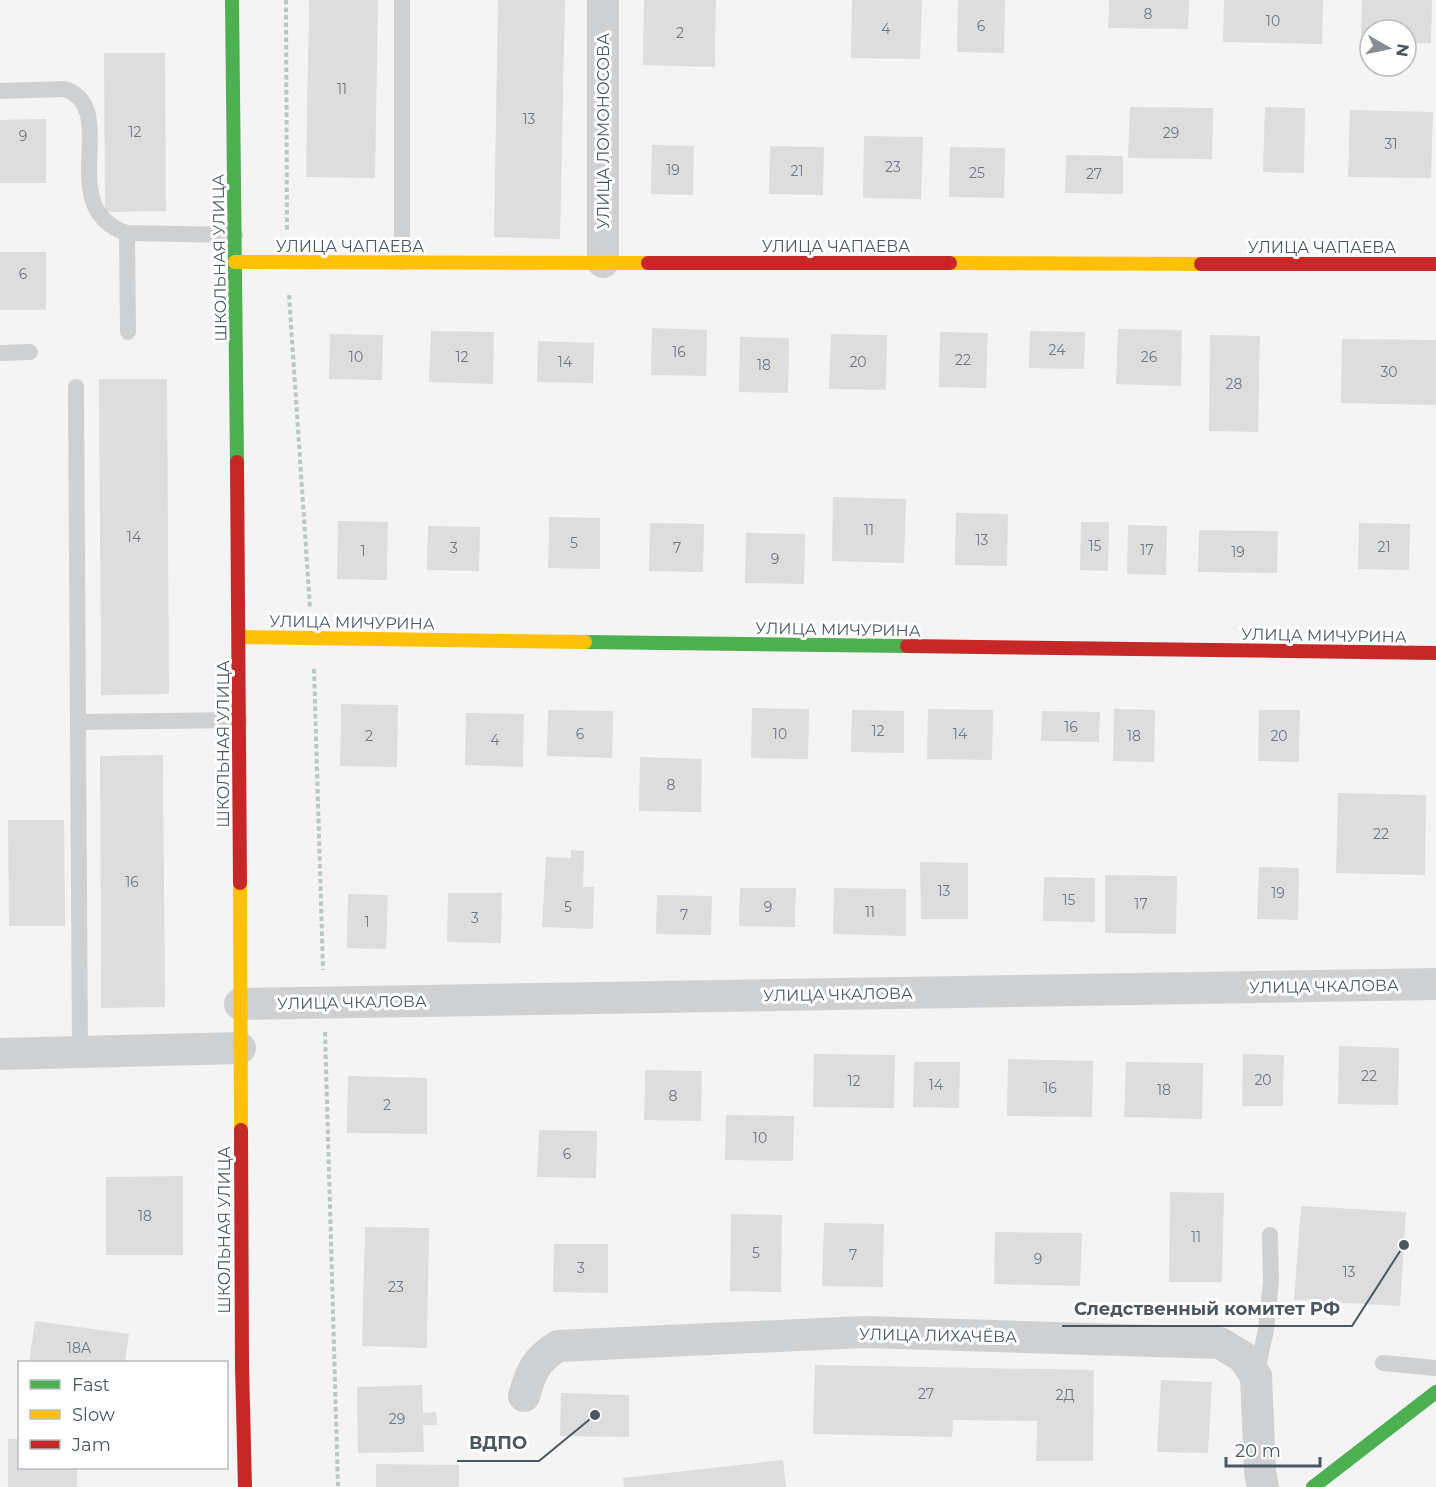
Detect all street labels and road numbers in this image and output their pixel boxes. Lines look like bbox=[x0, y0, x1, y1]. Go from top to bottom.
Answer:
street label: УЛИЦА ЛОМОНОСОВА bbox=[594, 33, 613, 229]
street label: ШКОЛЬНАЯ УЛИЦА bbox=[209, 174, 230, 342]
street label: УЛИЦА ЧАПАЕВА bbox=[276, 237, 424, 256]
street label: УЛИЦА ЧАПАЕВА bbox=[762, 237, 910, 256]
street label: УЛИЦА ЧАПАЕВА bbox=[1248, 238, 1396, 257]
street label: УЛИЦА МИЧУРИНА bbox=[269, 612, 435, 633]
street label: УЛИЦА МИЧУРИНА bbox=[755, 619, 921, 640]
street label: УЛИЦА МИЧУРИНА bbox=[1241, 625, 1407, 646]
street label: ШКОЛЬНАЯ УЛИЦА bbox=[214, 660, 233, 828]
street label: УЛИЦА ЧКАЛОВА bbox=[1249, 976, 1399, 997]
street label: УЛИЦА ЧКАЛОВА bbox=[763, 984, 913, 1005]
street label: УЛИЦА ЧКАЛОВА bbox=[277, 992, 427, 1013]
street label: ШКОЛЬНАЯ УЛИЦА bbox=[215, 1146, 234, 1314]
street label: УЛИЦА ЛИХАЧЁВА bbox=[859, 1324, 1017, 1346]

